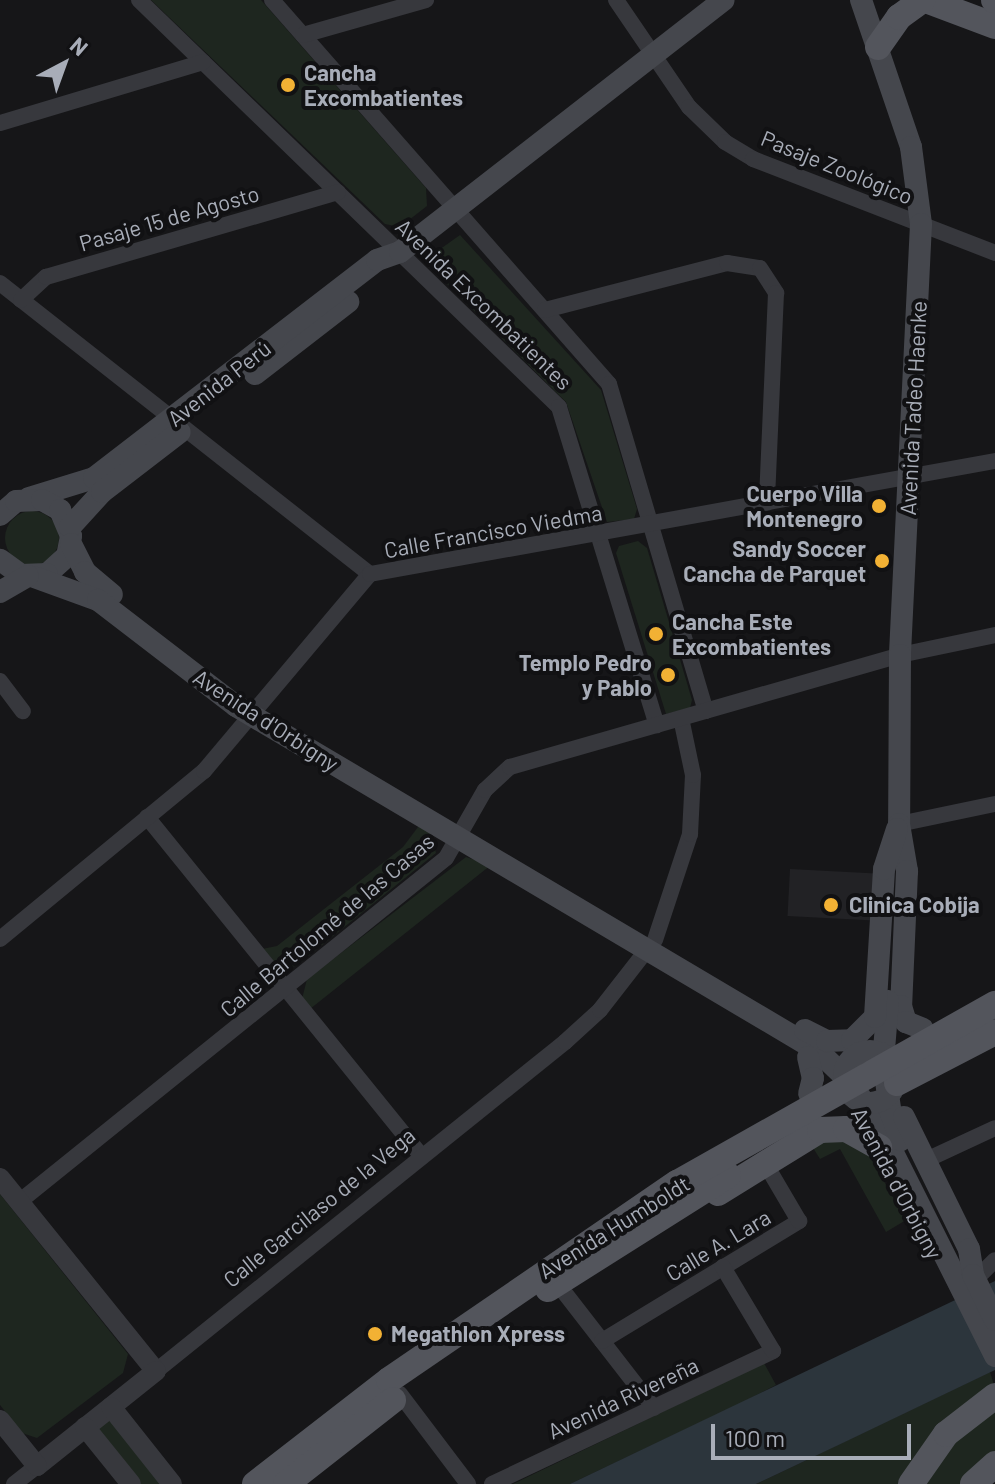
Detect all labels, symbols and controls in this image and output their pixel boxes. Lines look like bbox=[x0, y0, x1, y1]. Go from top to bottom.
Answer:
north arrow bbox=[24, 24, 104, 104]
text: N bbox=[66, 31, 94, 60]
place label: Cancha Excombatientes bbox=[304, 59, 463, 110]
marker: Cancha Excombatientes bbox=[279, 76, 297, 94]
street label: Pasaje Zoológico bbox=[757, 125, 917, 209]
street label: Pasaje 15 de Agosto bbox=[76, 180, 262, 256]
street label: Avenida Excombatientes bbox=[390, 213, 578, 395]
street label: Avenida Tadeo Haenke bbox=[894, 300, 932, 516]
street label: Avenida Perú bbox=[162, 334, 276, 432]
place label: Cuerpo Villa Montenegro bbox=[746, 480, 863, 532]
marker: Cuerpo Villa Montenegro bbox=[870, 497, 888, 515]
street label: Calle Francisco Viedma bbox=[382, 499, 604, 563]
place label: Sandy Soccer Cancha de Parquet bbox=[683, 535, 866, 586]
marker: Sandy Soccer Cancha de Parquet bbox=[873, 552, 891, 570]
place label: Cancha Este Excombatientes bbox=[672, 608, 831, 660]
marker: Cancha Este Excombatientes bbox=[647, 625, 665, 643]
place label: Templo Pedro y Pablo bbox=[519, 649, 652, 700]
street label: Avenida d'Orbigny bbox=[189, 663, 343, 777]
marker: Templo Pedro y Pablo bbox=[659, 666, 677, 684]
street label: Calle Bartolomé de las Casas bbox=[215, 828, 439, 1022]
place label: Clinica Cobija bbox=[849, 892, 980, 918]
marker: Clinica Cobija bbox=[820, 894, 842, 916]
street label: Avenida d'Orbigny bbox=[846, 1103, 948, 1263]
street label: Calle Garcilaso de la Vega bbox=[218, 1122, 420, 1292]
street label: Avenida Humboldt bbox=[534, 1170, 694, 1284]
street label: Calle A. Lara bbox=[661, 1203, 775, 1287]
place label: Megathlon Xpress bbox=[391, 1321, 565, 1347]
marker: Megathlon Xpress bbox=[366, 1325, 384, 1343]
street label: Avenida Rivereña bbox=[543, 1352, 703, 1444]
scale bar bbox=[715, 1408, 915, 1458]
text: 100 m bbox=[725, 1423, 785, 1452]

